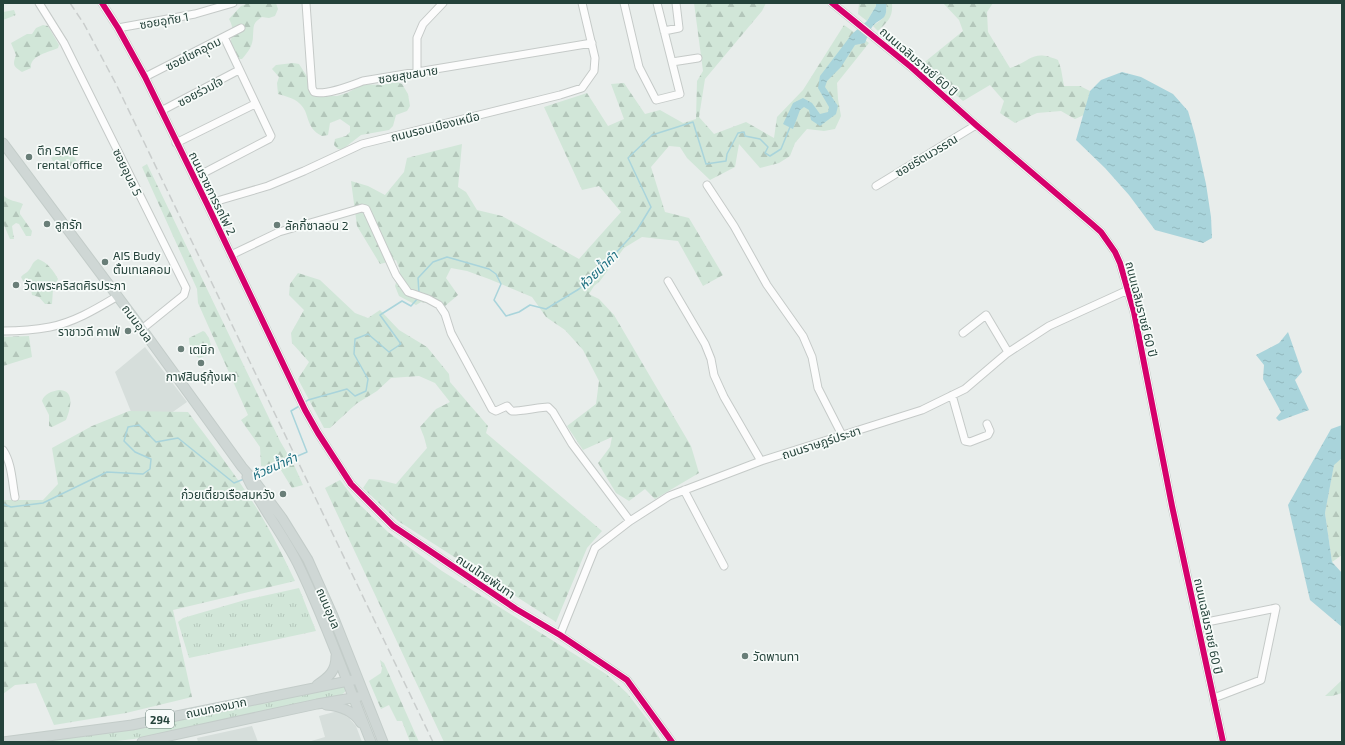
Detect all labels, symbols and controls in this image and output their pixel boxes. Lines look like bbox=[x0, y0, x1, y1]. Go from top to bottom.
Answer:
street label: ซอยอุทัย 1 bbox=[138, 9, 190, 32]
street label: ถนนเฉลิมราชย์ 60 ปี bbox=[877, 24, 961, 98]
street label: ซอยโชคอุุดม bbox=[163, 33, 225, 77]
street label: ซอยสุขสบาย bbox=[377, 62, 439, 87]
street label: ซอยร่วมใจ bbox=[175, 73, 225, 109]
street label: ถนนรอบเมืองเหนือ bbox=[389, 108, 481, 144]
street label: ซอยรัตนวรรณ bbox=[892, 131, 960, 179]
place label: ตึก SME rental office bbox=[37, 143, 102, 171]
street label: ซอยอุบล 5 bbox=[110, 146, 145, 198]
street label: ถนนราชการรถไฟ 2 bbox=[187, 149, 239, 237]
marker: ตึก SME rental office bbox=[24, 152, 34, 162]
place label: ลูกรัก bbox=[55, 217, 82, 232]
place label: ลัคกี้ซาลอน 2 bbox=[285, 217, 349, 232]
marker: ลูกรัก bbox=[42, 219, 52, 229]
marker: ลัคกี้ซาลอน 2 bbox=[272, 220, 282, 230]
water label: ห้วยน้ำคำ bbox=[574, 246, 621, 293]
place label: AIS Budy ตั้มเทเลคอม bbox=[113, 248, 171, 276]
marker: AIS Budy ตั้มเทเลคอม bbox=[100, 257, 110, 267]
street label: ถนนเฉลิมราชย์ 60 ปี bbox=[1123, 260, 1161, 358]
place label: วัดพระคริสตศิรประภา bbox=[24, 278, 126, 292]
marker: วัดพระคริสตศิรประภา bbox=[11, 280, 21, 290]
street label: ถนนอุบล bbox=[119, 302, 156, 345]
place label: ราชาวดี คาเฟ่ bbox=[58, 324, 120, 338]
marker: ราชาวดี คาเฟ่ bbox=[123, 326, 133, 336]
place label: เตมิก bbox=[189, 342, 215, 356]
marker: เตมิก bbox=[176, 344, 186, 354]
marker: กาฬสินธุ์กุ้งเผา bbox=[196, 358, 206, 368]
place label: กาฬสินธุ์กุ้งเผา bbox=[166, 369, 236, 384]
street label: ถนนราษฎร์ประชา bbox=[780, 423, 863, 462]
water label: ห้วยน้ำคำ bbox=[248, 448, 300, 483]
place label: ก๋วยเตี๋ยวเรือสมหวัง bbox=[181, 486, 275, 501]
marker: ก๋วยเตี๋ยวเรือสมหวัง bbox=[278, 489, 288, 499]
street label: ถนนไทยพันทา bbox=[454, 551, 518, 601]
street label: ถนนเฉลิมราชย์ 60 ปี bbox=[1192, 577, 1226, 675]
street label: ถนนอุบล bbox=[313, 586, 344, 631]
place label: วัดพานทา bbox=[753, 649, 799, 663]
marker: วัดพานทา bbox=[740, 651, 750, 661]
street label: ถนนทองมาก bbox=[184, 694, 248, 720]
road number: 294 bbox=[146, 710, 174, 728]

